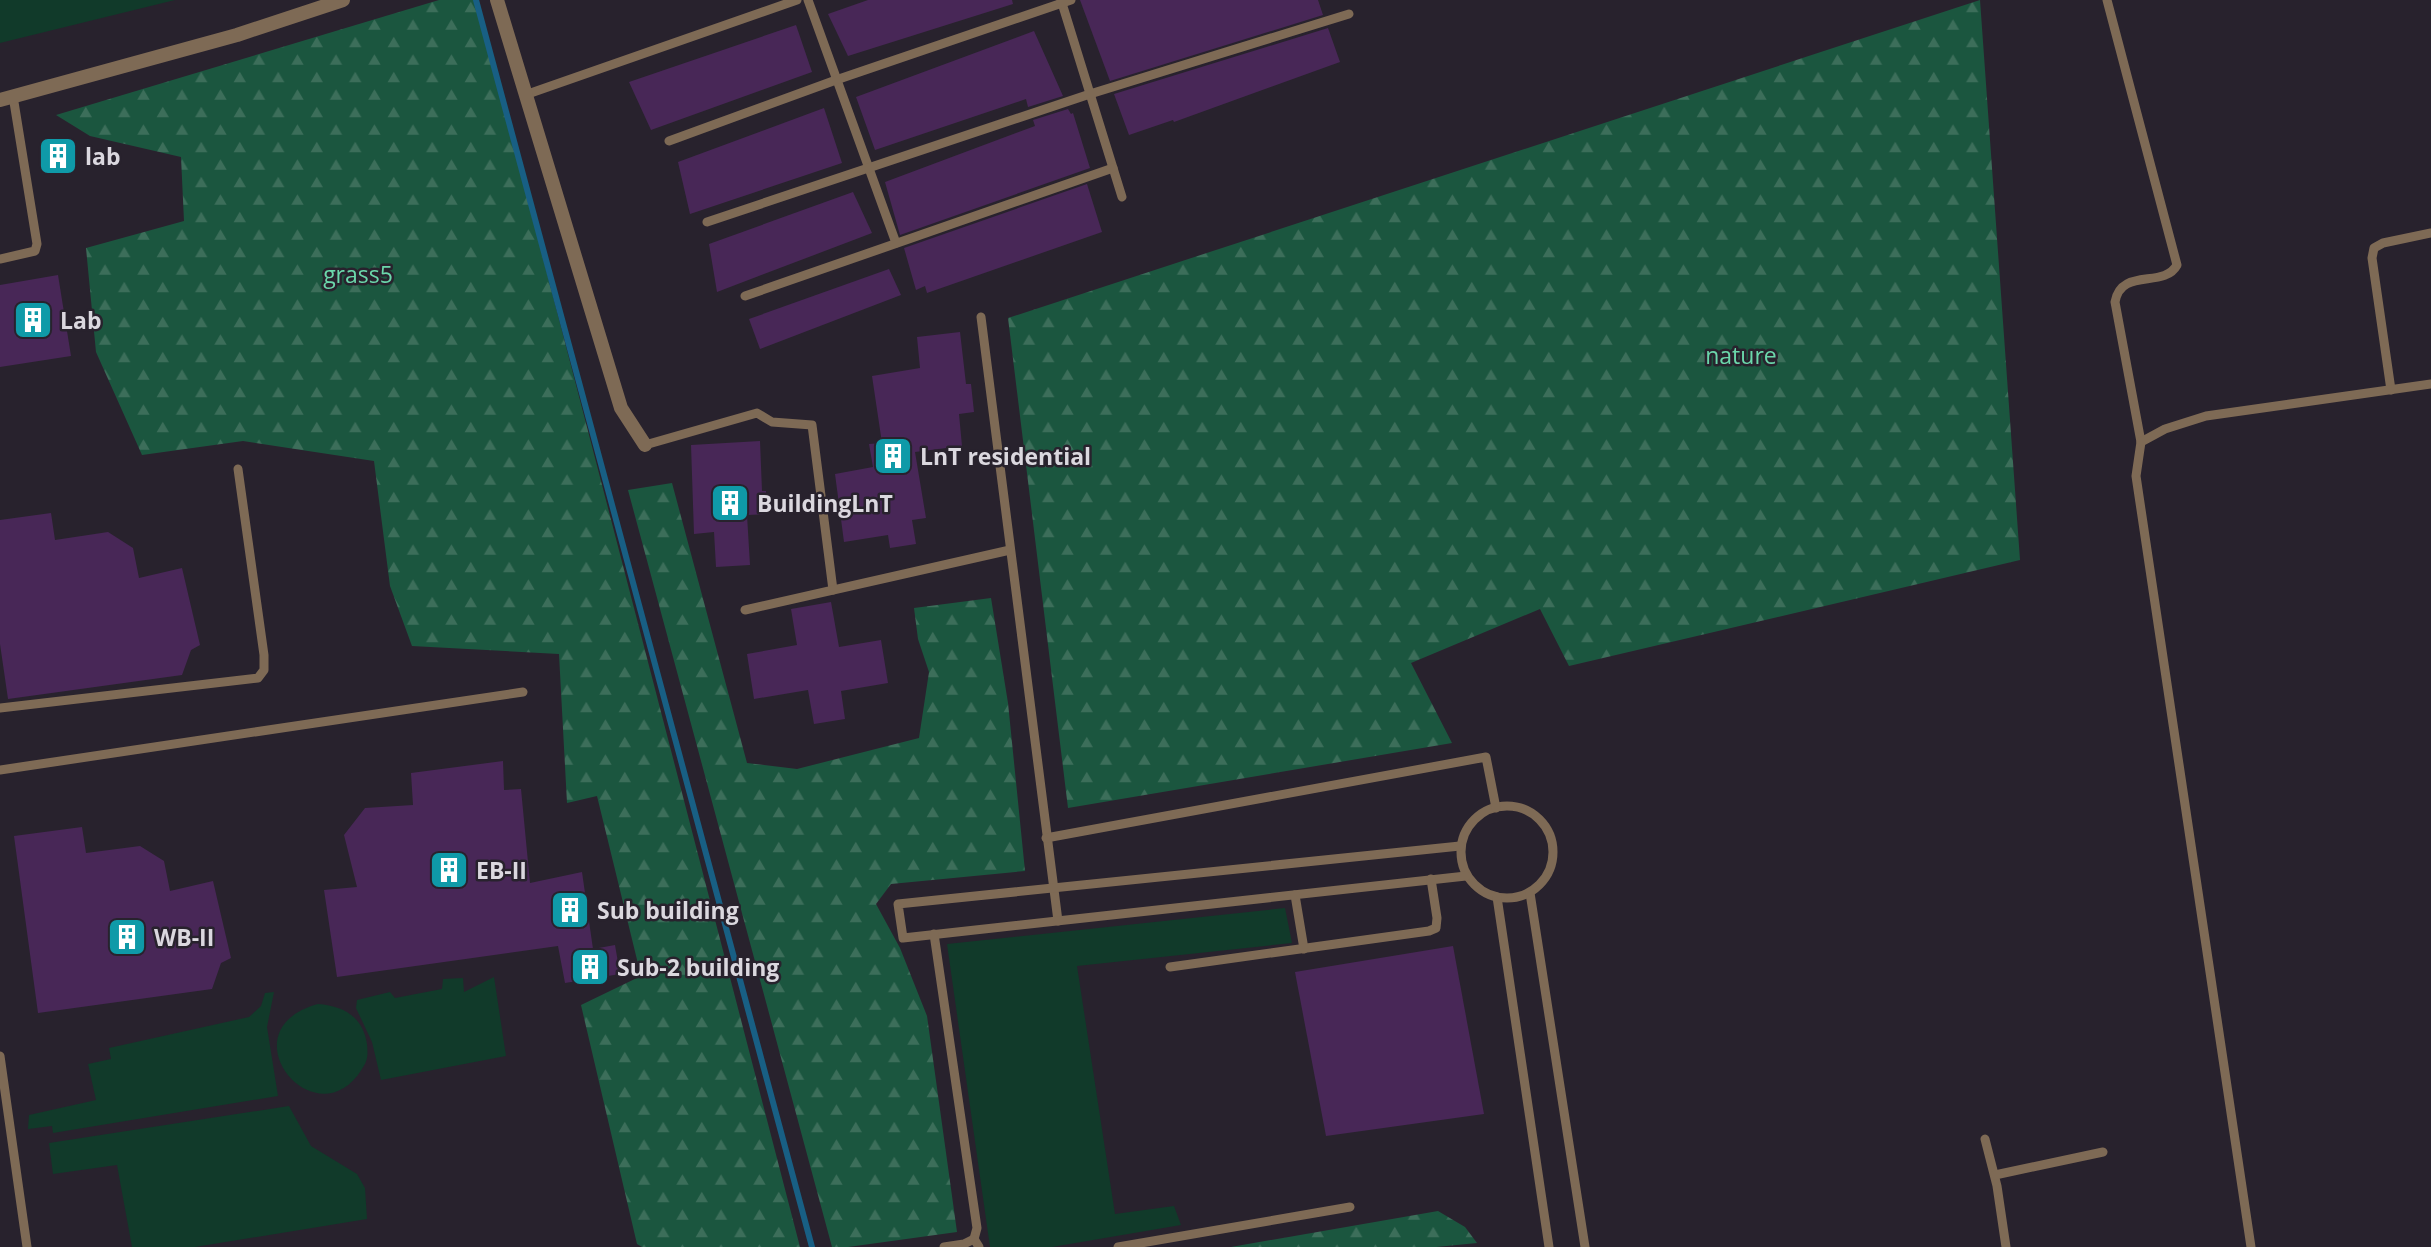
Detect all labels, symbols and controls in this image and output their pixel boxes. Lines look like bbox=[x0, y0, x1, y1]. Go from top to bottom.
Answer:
building icon: lab bbox=[37, 135, 79, 177]
place label: lab bbox=[85, 140, 120, 172]
park label: grass5 bbox=[323, 258, 393, 290]
building icon: Lab bbox=[12, 299, 54, 341]
place label: Lab bbox=[60, 304, 101, 336]
park label: nature bbox=[1705, 339, 1777, 371]
building icon: LnT residential bbox=[872, 435, 914, 477]
place label: LnT residential bbox=[920, 440, 1091, 472]
building icon: BuildingLnT bbox=[709, 482, 751, 524]
place label: BuildingLnT bbox=[757, 487, 893, 519]
building icon: EB-II bbox=[428, 849, 470, 891]
place label: EB-II bbox=[476, 854, 527, 886]
building icon: Sub building bbox=[549, 889, 591, 931]
place label: Sub building bbox=[597, 894, 739, 926]
building icon: WB-II bbox=[106, 916, 148, 958]
place label: WB-II bbox=[154, 921, 214, 953]
building icon: Sub-2 building bbox=[569, 946, 611, 988]
place label: Sub-2 building bbox=[617, 951, 779, 983]

